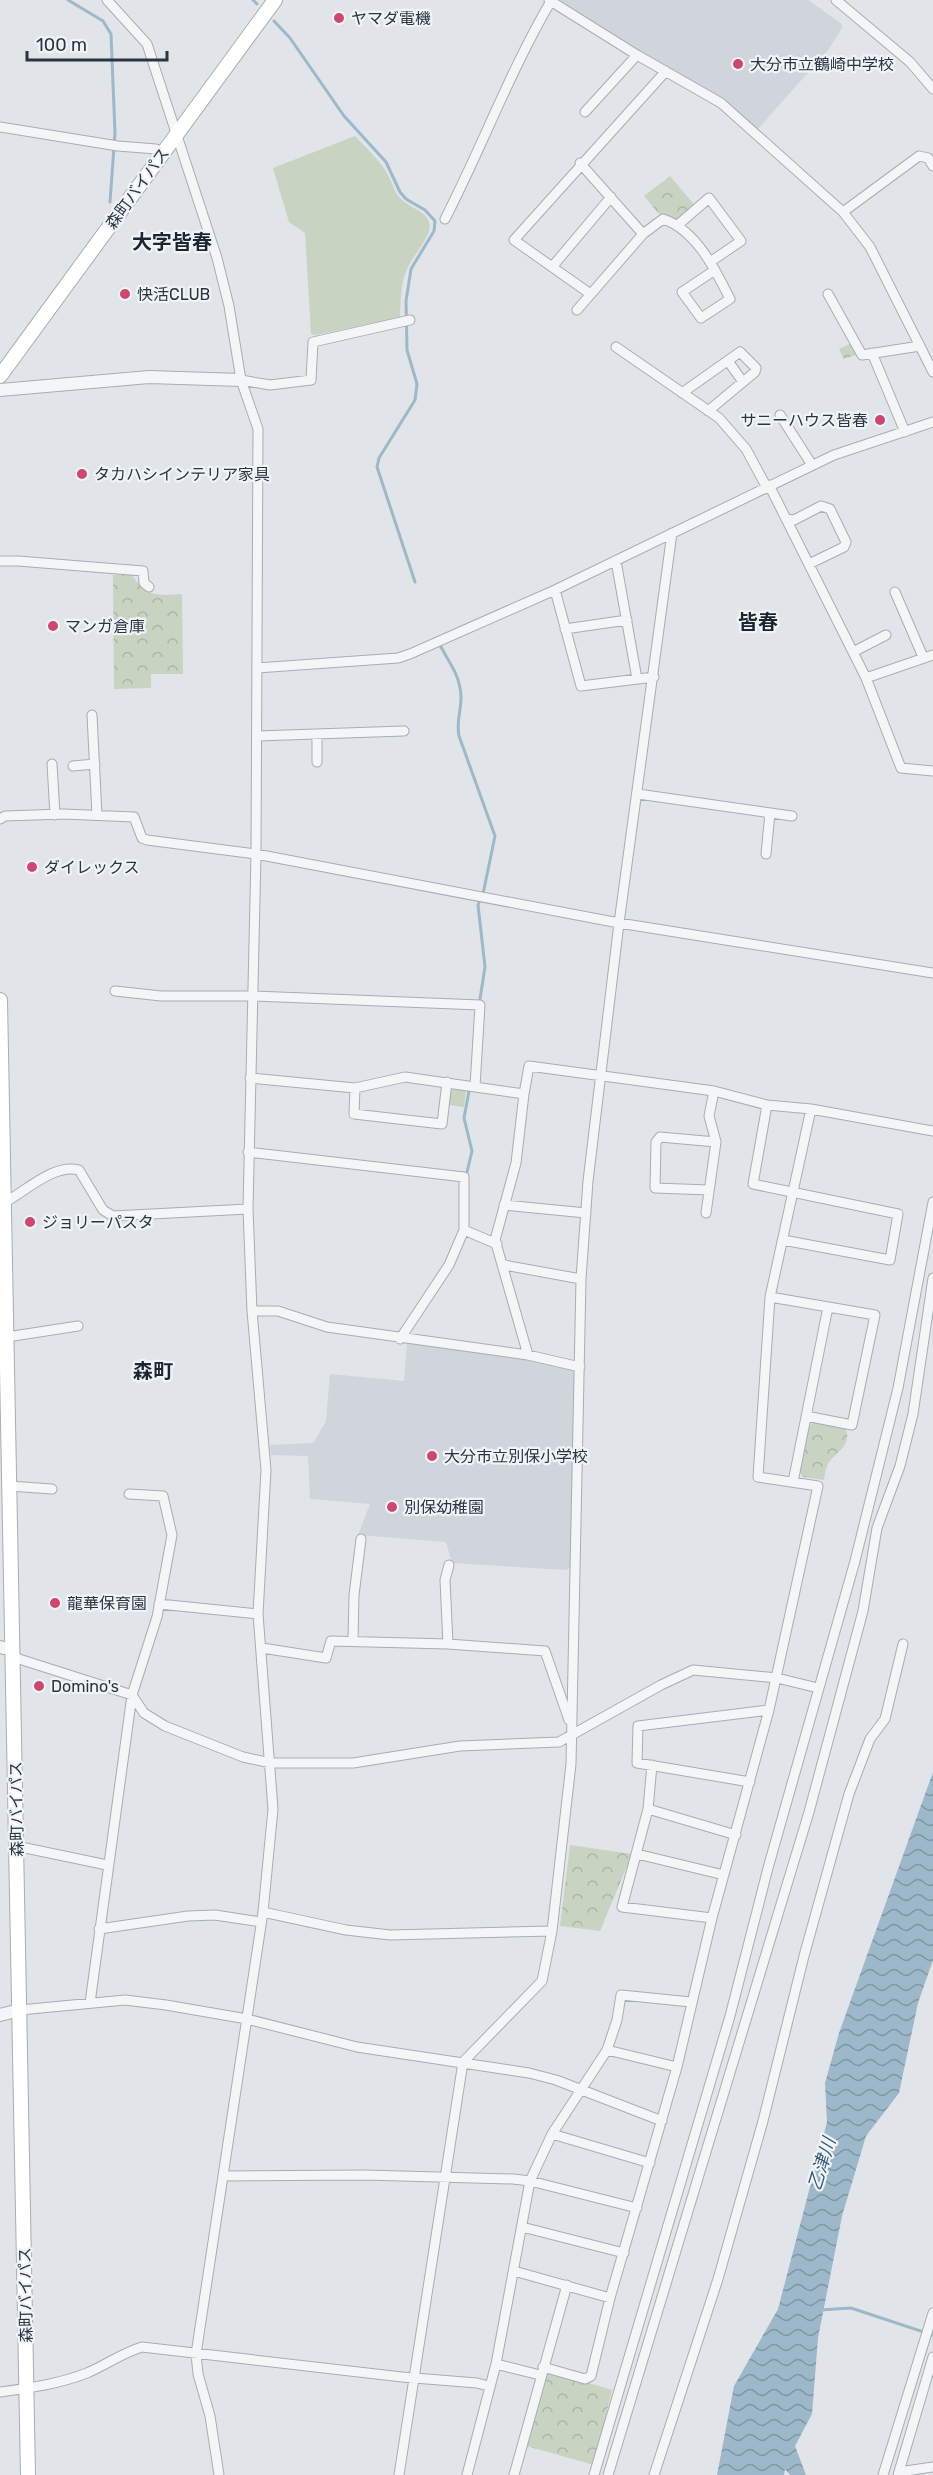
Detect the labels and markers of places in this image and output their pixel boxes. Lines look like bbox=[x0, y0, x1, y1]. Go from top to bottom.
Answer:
place label: ヤマダ電機 bbox=[351, 9, 431, 28]
marker: ヤマダ電機 bbox=[332, 11, 346, 25]
place label: 大分市立鶴崎中学校 bbox=[750, 55, 894, 74]
marker: 大分市立鶴崎中学校 bbox=[731, 57, 745, 71]
place label: 快活CLUB bbox=[137, 285, 210, 304]
marker: 快活CLUB bbox=[118, 287, 132, 301]
place label: サニーハウス皆春 bbox=[740, 411, 868, 430]
marker: サニーハウス皆春 bbox=[873, 413, 887, 427]
place label: タカハシインテリア家具 bbox=[94, 465, 270, 484]
marker: タカハシインテリア家具 bbox=[75, 467, 89, 481]
place label: マンガ倉庫 bbox=[65, 617, 145, 636]
marker: マンガ倉庫 bbox=[46, 619, 60, 633]
place label: ダイレックス bbox=[44, 858, 140, 877]
marker: ダイレックス bbox=[25, 860, 39, 874]
place label: ジョリーパスタ bbox=[42, 1213, 154, 1232]
marker: ジョリーパスタ bbox=[23, 1215, 37, 1229]
place label: 大分市立別保小学校 bbox=[444, 1447, 588, 1466]
marker: 大分市立別保小学校 bbox=[425, 1449, 439, 1463]
place label: 別保幼稚園 bbox=[404, 1498, 484, 1517]
marker: 別保幼稚園 bbox=[385, 1500, 399, 1514]
place label: 龍華保育園 bbox=[67, 1594, 147, 1613]
marker: 龍華保育園 bbox=[48, 1596, 62, 1610]
place label: Domino's bbox=[51, 1677, 119, 1696]
marker: Domino's bbox=[32, 1679, 46, 1693]

